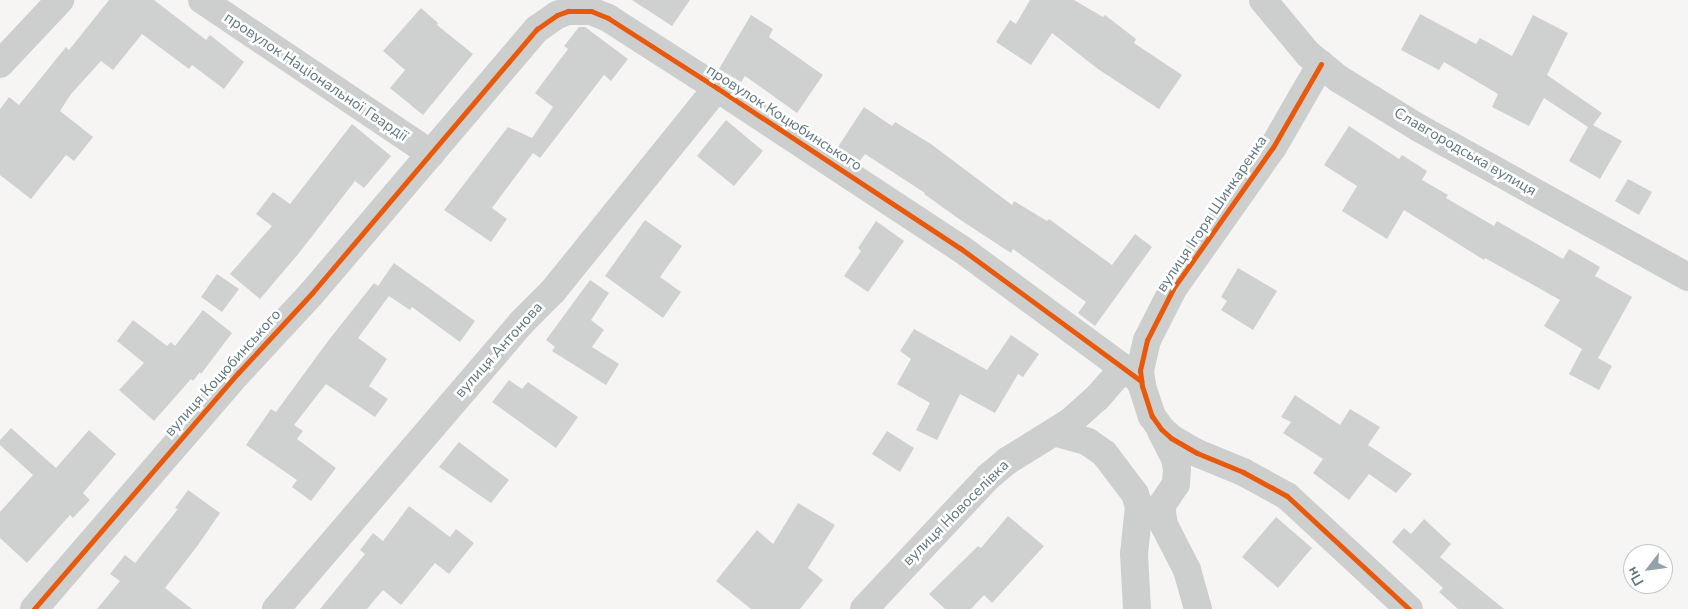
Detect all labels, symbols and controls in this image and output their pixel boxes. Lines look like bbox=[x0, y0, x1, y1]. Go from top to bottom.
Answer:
street label: провулок Національної Гвардії bbox=[221, 9, 411, 145]
street label: провулок Коцюбинського bbox=[703, 61, 865, 175]
street label: Славгородська вулиця bbox=[1391, 104, 1539, 200]
street label: вулиця Ігоря Шинкаренка bbox=[1153, 132, 1271, 296]
street label: вулиця Антонова bbox=[451, 299, 547, 401]
street label: вулиця Коцюбинського bbox=[161, 306, 285, 440]
street label: вулиця Новоселівка bbox=[899, 456, 1013, 570]
north arrow bbox=[1623, 544, 1673, 594]
text: Пн bbox=[1622, 563, 1648, 589]

